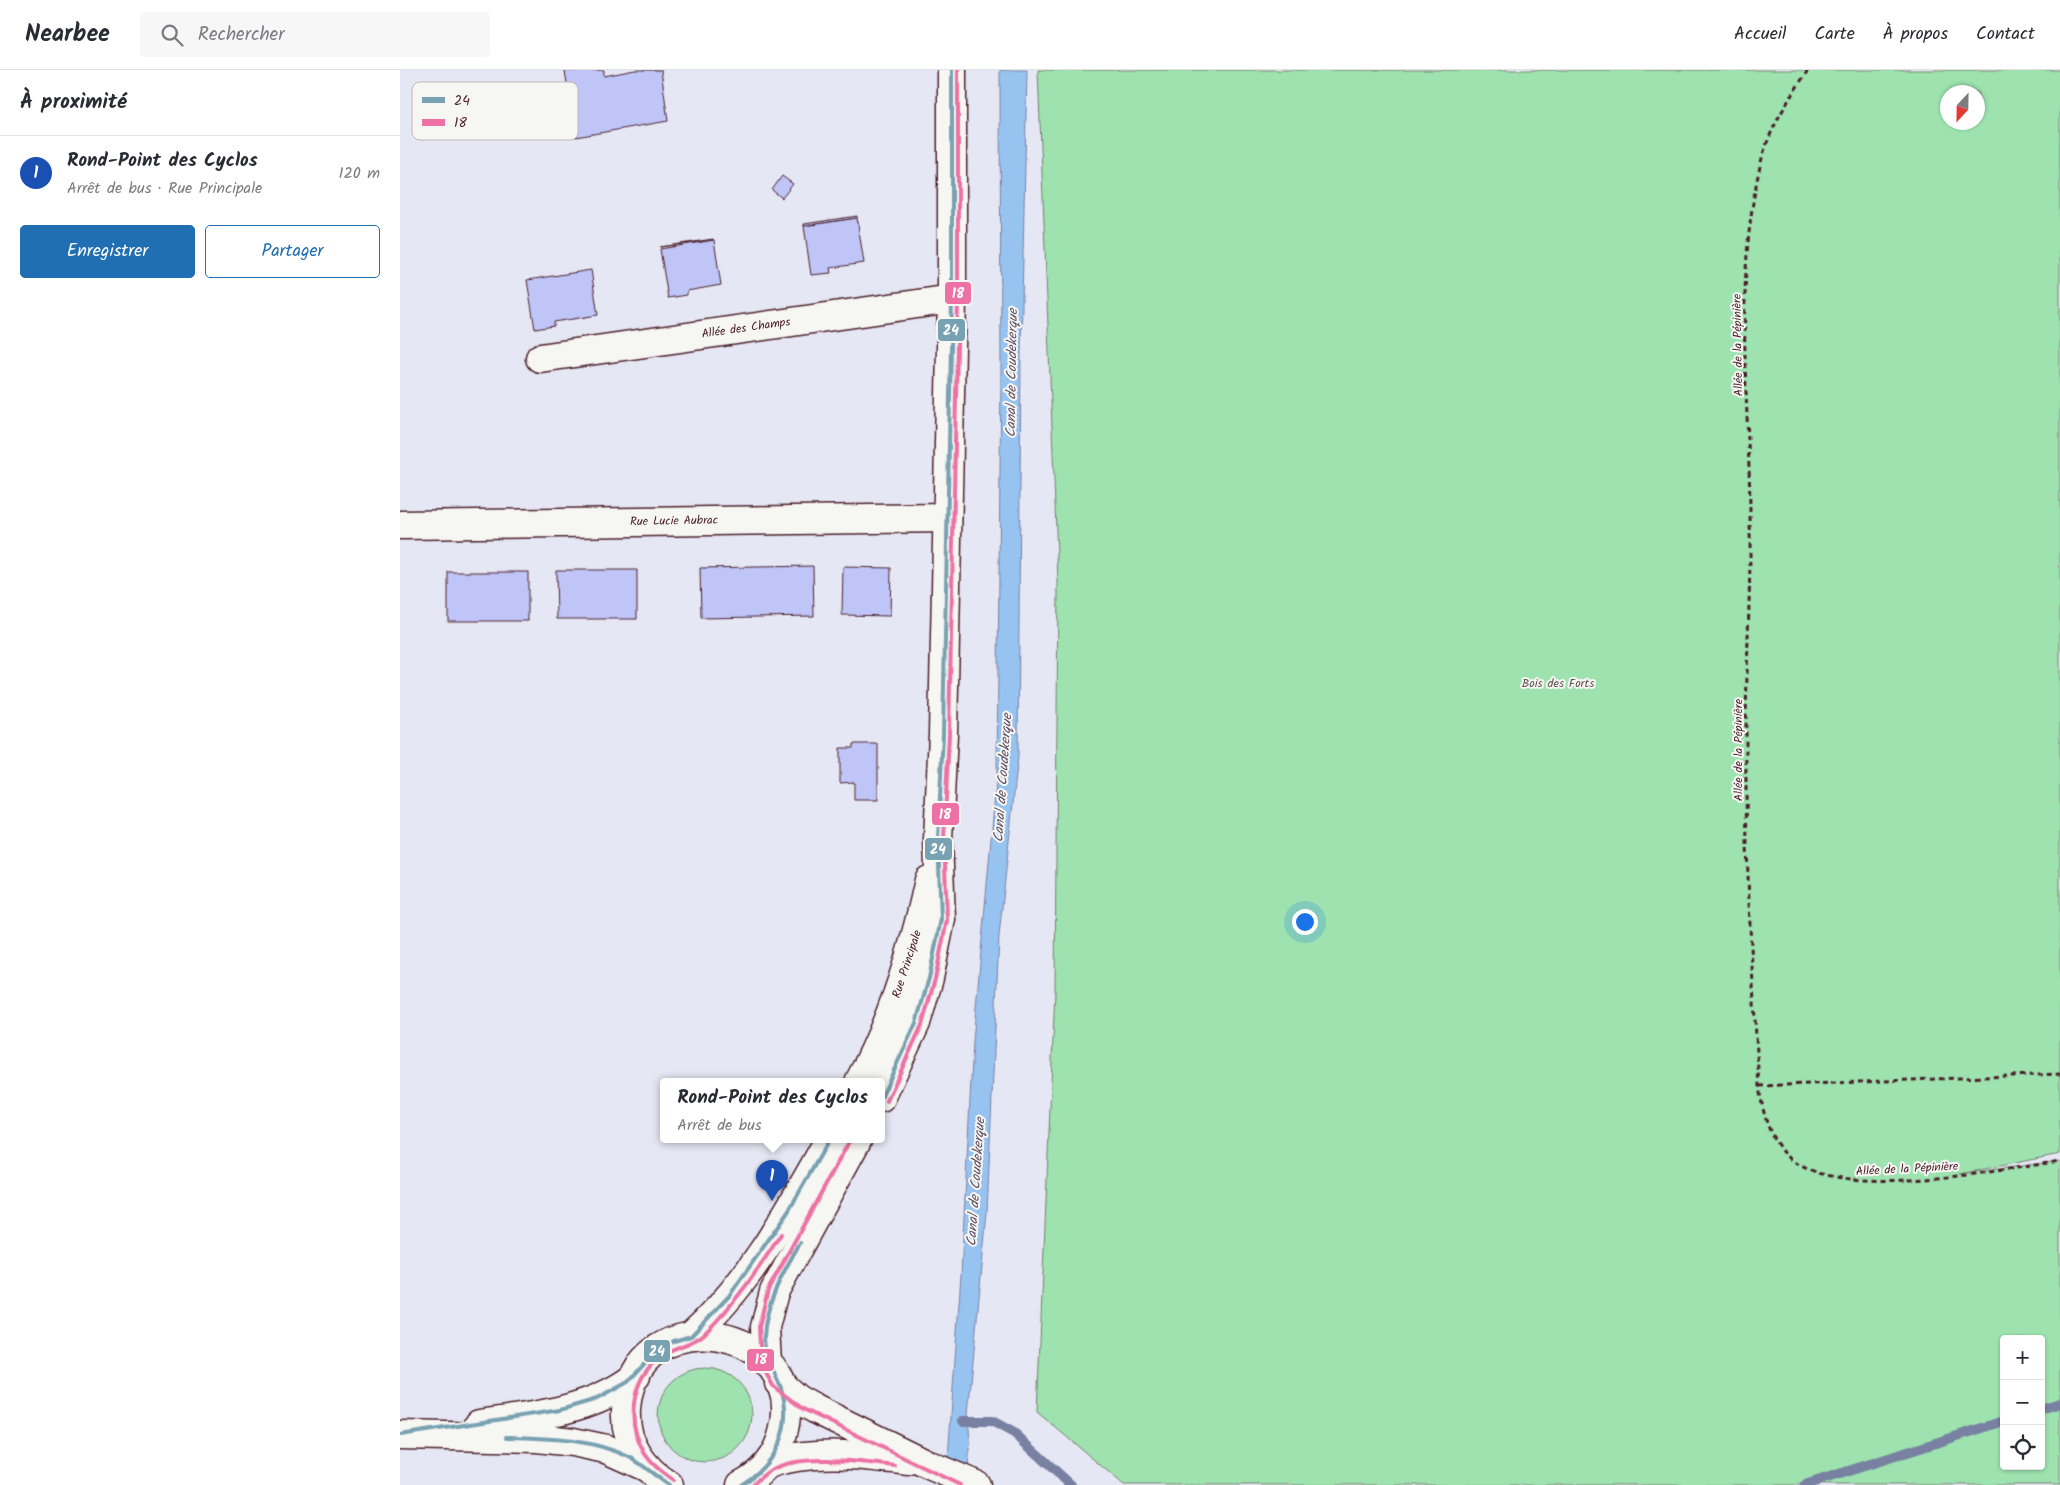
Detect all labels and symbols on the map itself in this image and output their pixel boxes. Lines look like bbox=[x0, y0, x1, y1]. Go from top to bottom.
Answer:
legend bbox=[412, 82, 578, 140]
north arrow bbox=[1940, 85, 1985, 130]
text: 24 bbox=[454, 90, 470, 112]
text: 18 bbox=[454, 112, 467, 134]
line badge: 18 bbox=[944, 281, 972, 305]
text: 18 bbox=[952, 283, 965, 305]
street label: Allée de la Pépinière bbox=[1728, 293, 1748, 396]
water label: Canal de Coudekerque bbox=[1000, 307, 1024, 438]
street label: Allée des Champs bbox=[700, 312, 792, 344]
line badge: 24 bbox=[937, 318, 966, 342]
text: 24 bbox=[943, 320, 959, 342]
street label: Rue Lucie Aubrac bbox=[630, 511, 718, 531]
park label: Bois des Forts bbox=[1522, 674, 1594, 693]
street label: Allée de la Pépinière bbox=[1729, 698, 1748, 801]
water label: Canal de Coudekerque bbox=[988, 711, 1019, 843]
line badge: 18 bbox=[931, 802, 960, 826]
text: 18 bbox=[939, 804, 952, 826]
line badge: 24 bbox=[924, 837, 953, 861]
text: 24 bbox=[930, 839, 946, 861]
your location bbox=[1292, 909, 1318, 935]
street label: Rue Principale bbox=[887, 927, 927, 1001]
water label: Canal de Coudekerque bbox=[961, 1115, 992, 1247]
street label: Allée de la Pépinière bbox=[1855, 1157, 1959, 1181]
pin: 1 bbox=[756, 1160, 788, 1201]
line badge: 24 bbox=[643, 1339, 671, 1363]
text: 24 bbox=[649, 1341, 665, 1363]
line badge: 18 bbox=[746, 1348, 775, 1372]
text: 18 bbox=[755, 1349, 768, 1371]

